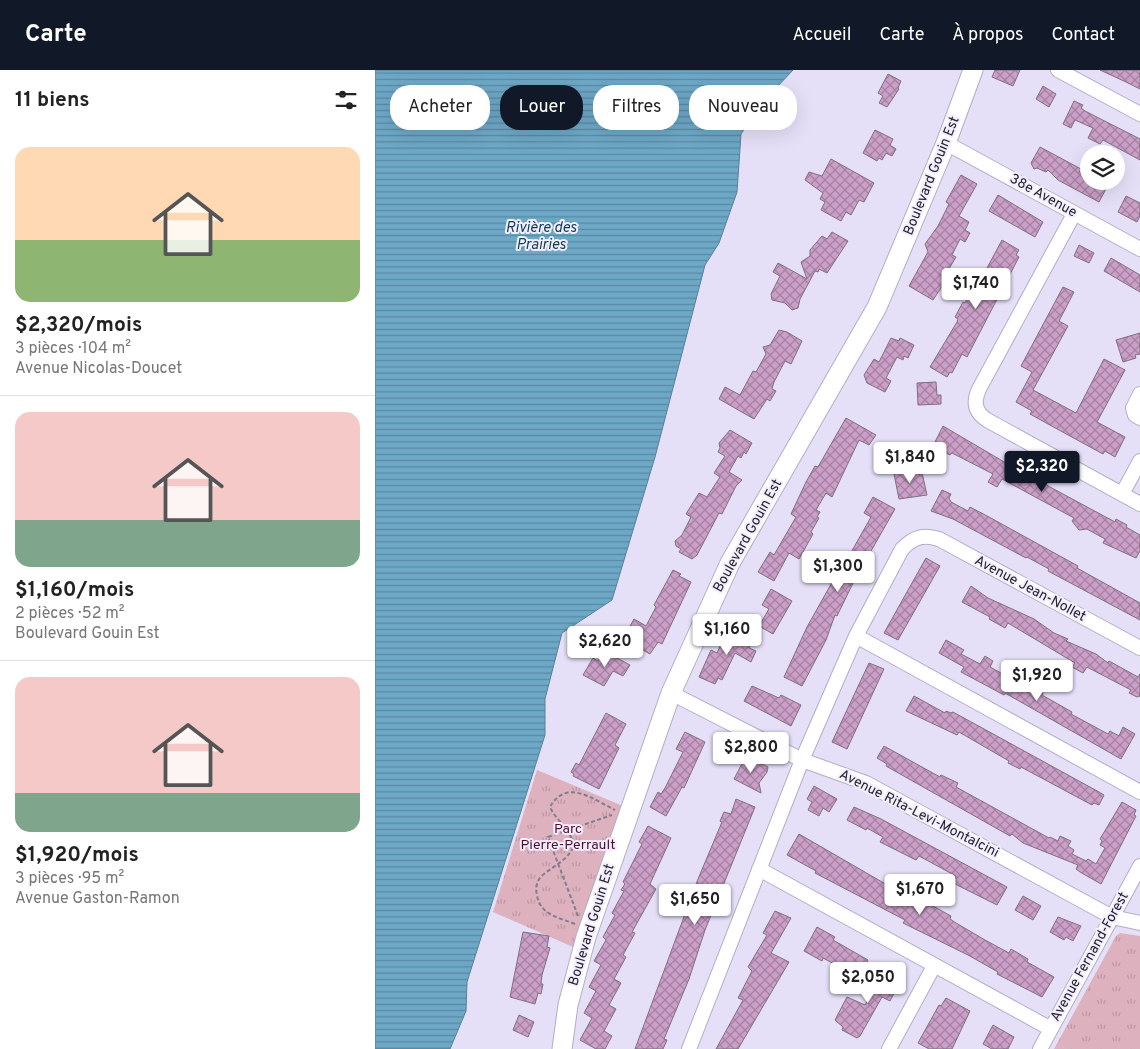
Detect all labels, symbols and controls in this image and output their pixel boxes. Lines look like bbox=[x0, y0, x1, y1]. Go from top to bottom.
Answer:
text: Carte bbox=[25, 20, 87, 50]
text: Accueil bbox=[792, 24, 851, 47]
text: Carte bbox=[879, 24, 924, 47]
text: À propos bbox=[952, 24, 1023, 47]
text: Contact bbox=[1051, 24, 1115, 47]
chip: Acheter bbox=[390, 85, 490, 130]
chip: Louer bbox=[500, 85, 583, 130]
chip: Filtres bbox=[593, 85, 679, 130]
chip: Nouveau bbox=[689, 85, 797, 130]
icon: filters bbox=[332, 86, 360, 114]
text: 11 biens bbox=[15, 87, 90, 114]
street label: Boulevard Gouin Est bbox=[900, 114, 964, 238]
map controls bbox=[1080, 145, 1125, 190]
button: layers bbox=[1080, 145, 1125, 190]
street label: 38e Avenue bbox=[1006, 171, 1080, 221]
icon: home bbox=[143, 179, 233, 269]
water label: Rivière des Prairies bbox=[505, 219, 577, 255]
pin: $1,740 bbox=[935, 268, 1017, 310]
text: $1,740 bbox=[953, 274, 999, 294]
text: $2,320/mois bbox=[15, 312, 142, 339]
text: 3 pièces · 104 m² bbox=[15, 339, 131, 359]
text: Avenue Nicolas-Doucet bbox=[15, 359, 182, 379]
pin: $1,840 bbox=[869, 442, 951, 484]
icon: home bbox=[143, 445, 233, 535]
text: $1,840 bbox=[884, 448, 936, 468]
pin: $2,320 bbox=[1001, 450, 1083, 493]
text: $2,320 bbox=[1016, 457, 1069, 477]
street label: Boulevard Gouin Est bbox=[710, 477, 786, 595]
pin: $1,300 bbox=[797, 550, 879, 593]
street label: Avenue Jean-Nollet bbox=[971, 552, 1089, 626]
text: $1,300 bbox=[813, 557, 863, 577]
text: $1,160/mois bbox=[15, 577, 134, 604]
text: 2 pièces · 52 m² bbox=[15, 604, 125, 624]
pin: $1,160 bbox=[686, 614, 768, 656]
text: $1,160 bbox=[704, 620, 750, 640]
text: Boulevard Gouin Est bbox=[15, 624, 160, 644]
pin: $2,620 bbox=[564, 626, 646, 668]
text: $2,620 bbox=[578, 632, 632, 652]
pin: $1,920 bbox=[996, 660, 1078, 702]
text: $1,920 bbox=[1012, 666, 1062, 686]
icon: home bbox=[143, 710, 233, 800]
pin: $2,800 bbox=[710, 732, 792, 774]
text: $2,800 bbox=[724, 738, 778, 758]
street label: Avenue Rita-Levi-Montalcini bbox=[836, 766, 1002, 862]
park label: Parc Pierre-Perrault bbox=[521, 821, 615, 854]
text: $1,920/mois bbox=[15, 842, 139, 869]
street label: Boulevard Gouin Est bbox=[565, 862, 619, 988]
text: 3 pièces · 95 m² bbox=[15, 869, 124, 889]
pin: $1,670 bbox=[879, 874, 961, 916]
text: $1,670 bbox=[895, 880, 945, 900]
pin: $1,650 bbox=[654, 884, 736, 926]
text: Avenue Gaston-Ramon bbox=[15, 889, 180, 909]
street label: Avenue Fernand-Forest bbox=[1047, 889, 1133, 1025]
text: $1,650 bbox=[670, 890, 720, 910]
pin: $2,050 bbox=[827, 962, 909, 1004]
text: $2,050 bbox=[841, 968, 895, 988]

